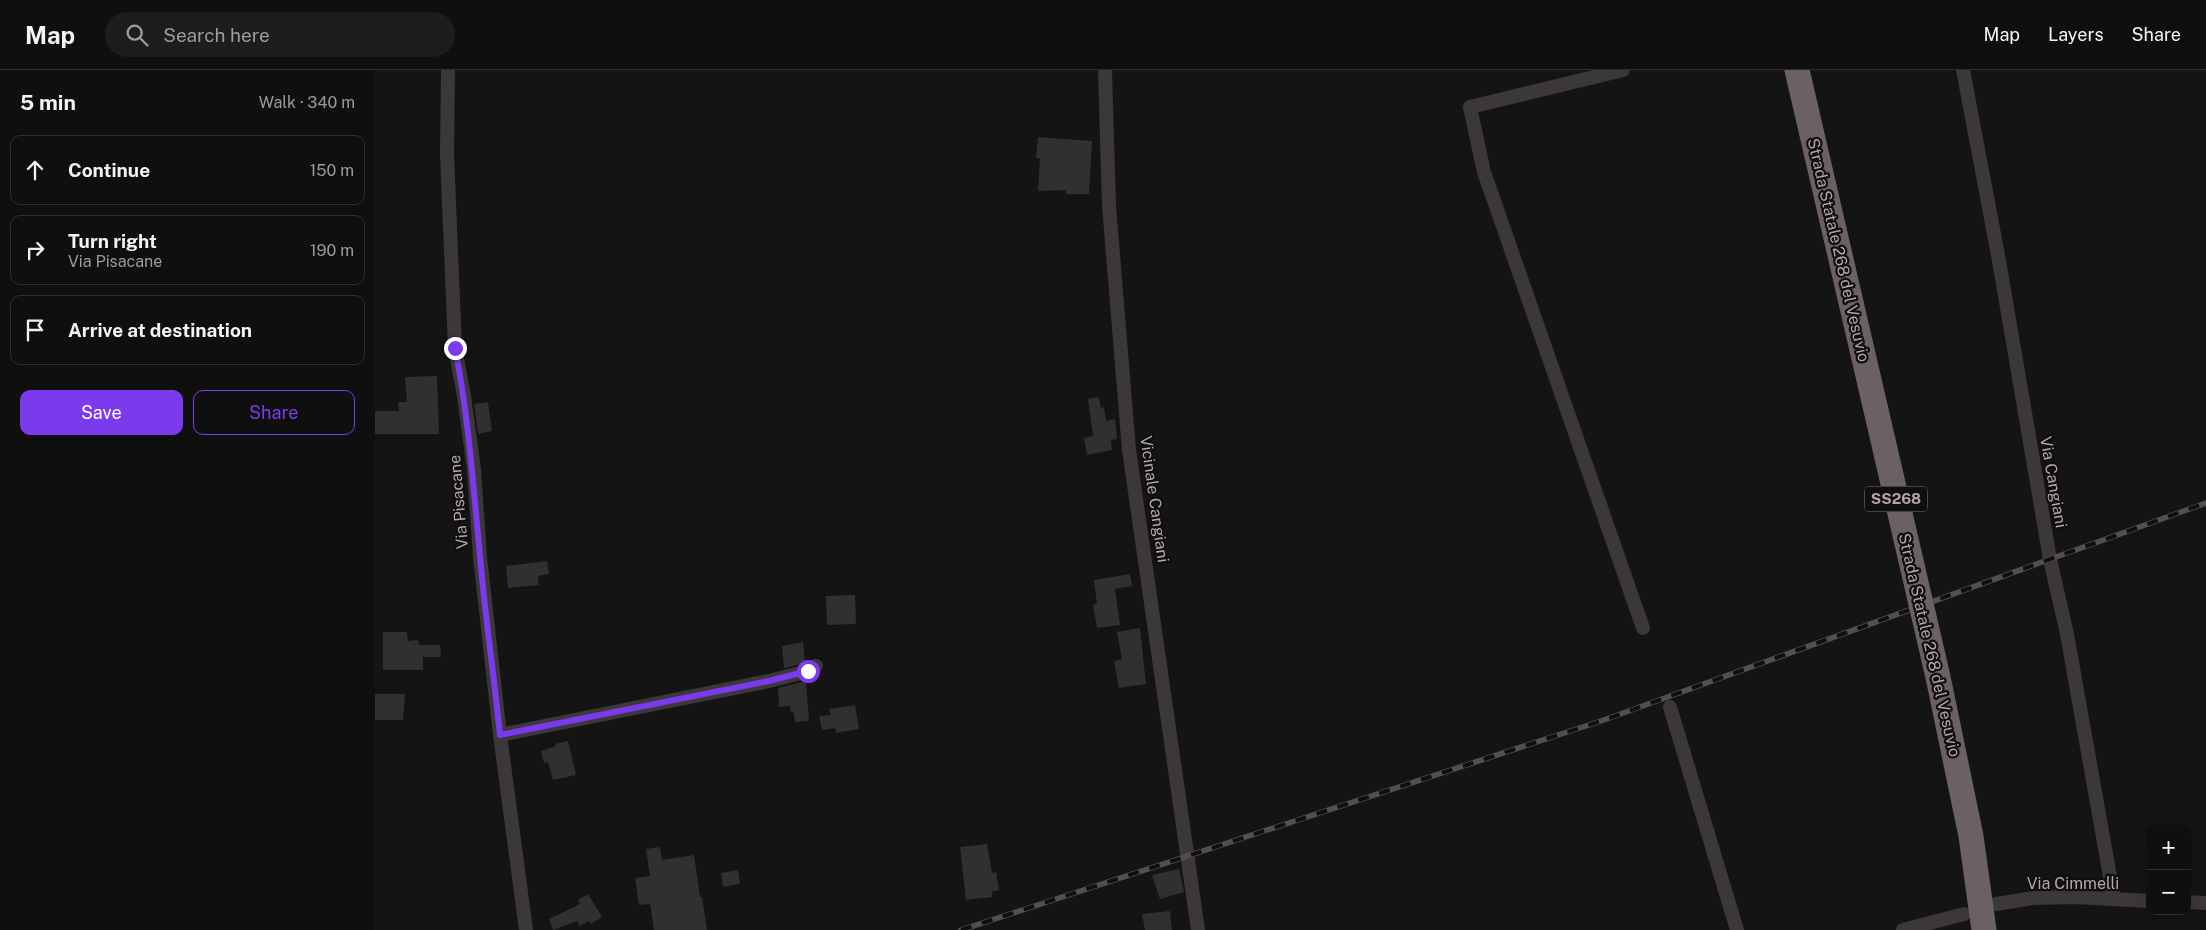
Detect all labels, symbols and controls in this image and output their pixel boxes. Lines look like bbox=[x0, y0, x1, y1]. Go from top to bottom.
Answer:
search box bbox=[105, 12, 455, 57]
text: Map bbox=[25, 21, 75, 49]
icon: search bbox=[123, 21, 151, 49]
text: Search here bbox=[163, 24, 270, 46]
text: Map bbox=[1984, 24, 2020, 45]
text: Layers bbox=[2048, 24, 2104, 45]
text: Share bbox=[2132, 24, 2181, 45]
text: 5 min bbox=[20, 90, 76, 115]
text: Walk · 340 m bbox=[259, 93, 355, 112]
street label: Strada Statale 268 del Vesuvio bbox=[1803, 136, 1874, 364]
icon: ahead bbox=[21, 156, 49, 184]
text: Continue bbox=[68, 159, 150, 181]
text: 150 m bbox=[310, 161, 354, 180]
text: Turn right bbox=[68, 230, 157, 252]
icon: right bbox=[21, 236, 49, 264]
text: 190 m bbox=[310, 241, 354, 260]
text: Via Pisacane bbox=[68, 252, 162, 271]
icon: arrive bbox=[21, 316, 49, 344]
text: Arrive at destination bbox=[68, 319, 252, 341]
route end bbox=[444, 337, 467, 360]
button: Save bbox=[20, 390, 183, 435]
button: Share bbox=[193, 390, 355, 435]
street label: Vicinale Cangiani bbox=[1136, 435, 1173, 564]
street label: Via Cangiani bbox=[2036, 435, 2071, 529]
street label: Via Pisacane bbox=[445, 454, 472, 550]
road number: SS268 bbox=[1865, 486, 1927, 512]
street label: Strada Statale 268 del Vesuvio bbox=[1894, 531, 1965, 759]
route start bbox=[797, 660, 820, 683]
map controls bbox=[2146, 825, 2191, 915]
button: + bbox=[2146, 825, 2191, 870]
button: − bbox=[2146, 870, 2191, 915]
street label: Via Cimmelli bbox=[2027, 874, 2119, 893]

